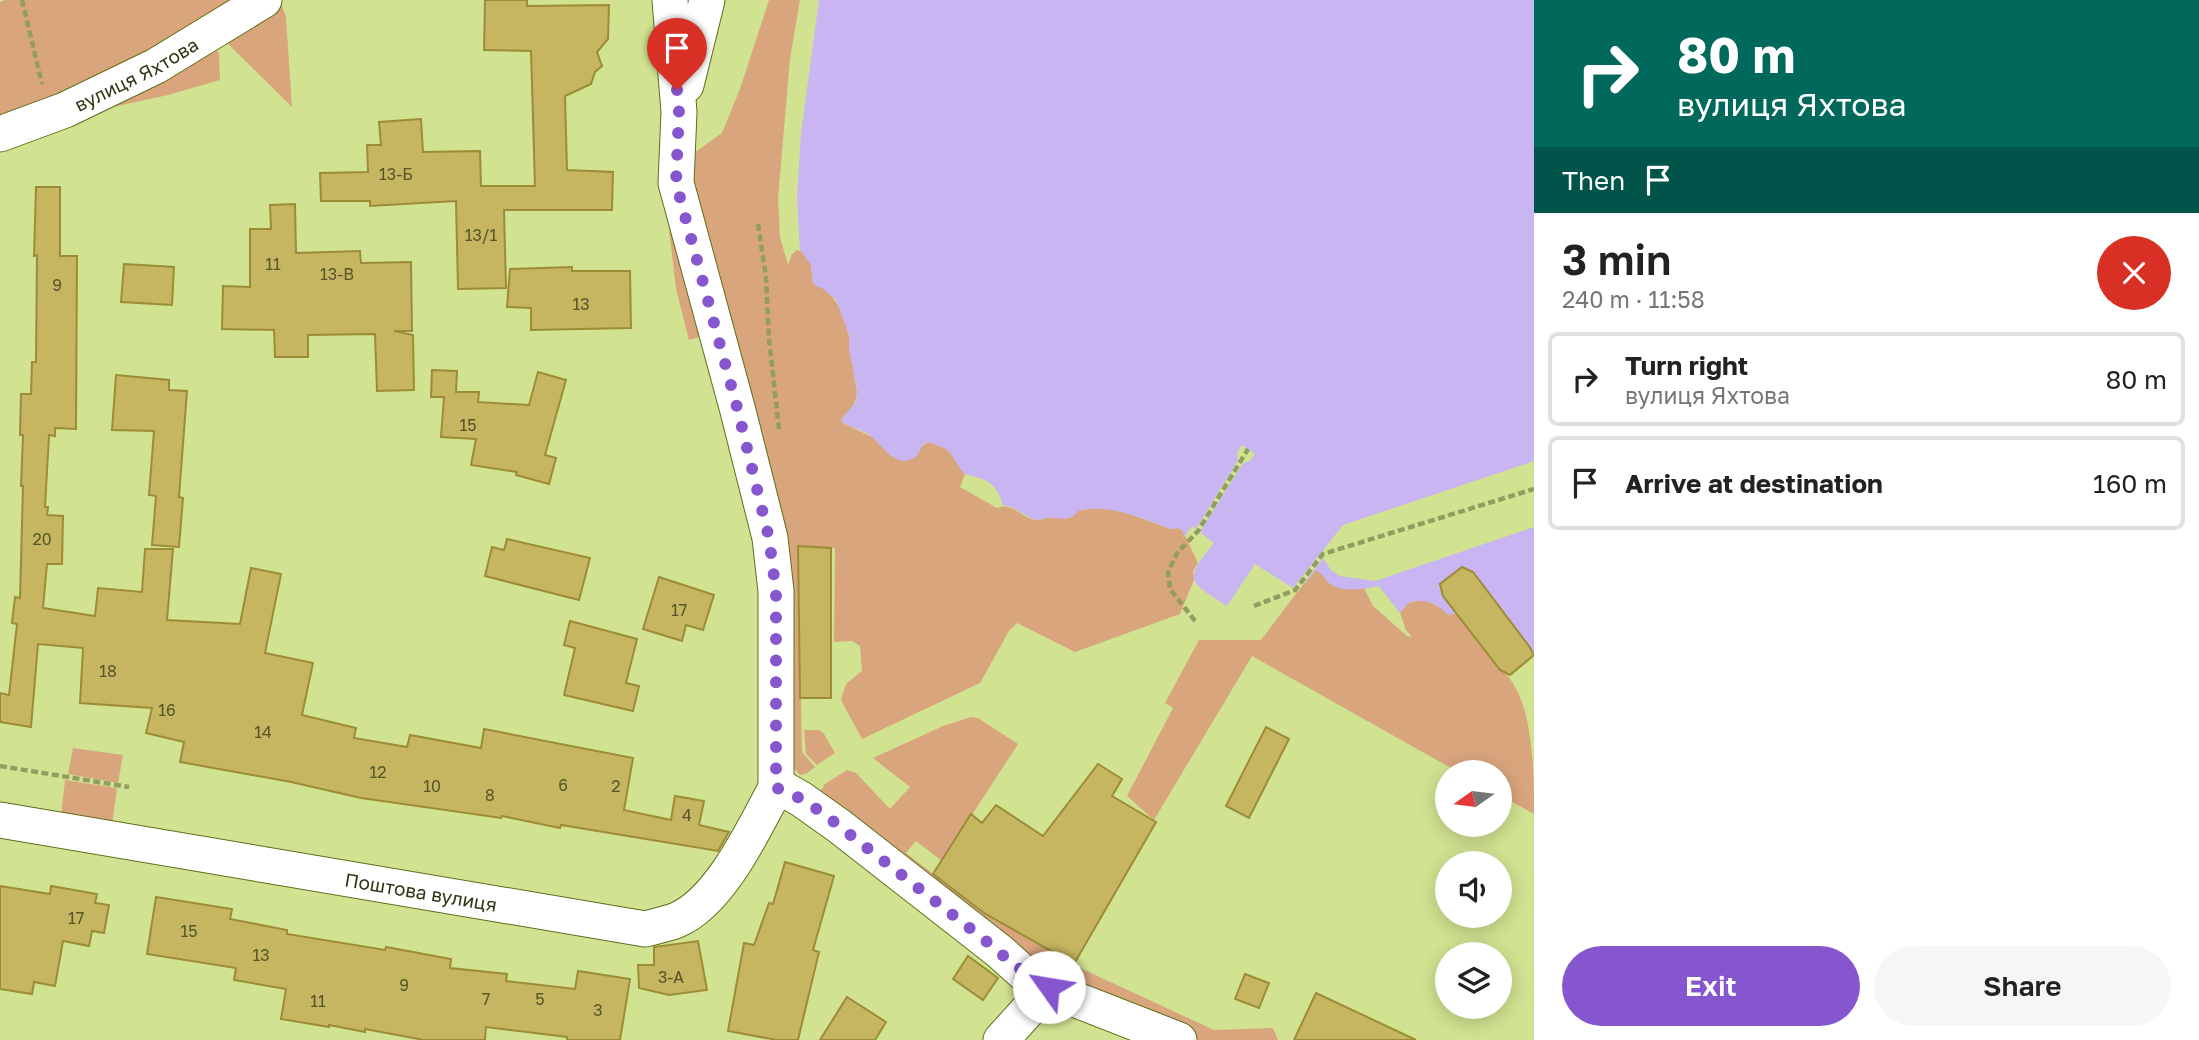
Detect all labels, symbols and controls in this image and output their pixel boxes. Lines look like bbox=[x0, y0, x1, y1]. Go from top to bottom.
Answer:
pin bbox=[647, 18, 707, 90]
text: 80 m bbox=[1677, 25, 1795, 84]
icon: right bbox=[1562, 28, 1653, 119]
icon: arrive bbox=[658, 29, 696, 67]
street label: вулиця Яхтова bbox=[70, 32, 202, 115]
text: вулиця Яхтова bbox=[1677, 85, 1907, 123]
icon: arrive bbox=[1639, 161, 1677, 199]
house number: 13-Б bbox=[379, 164, 413, 184]
text: Then bbox=[1562, 165, 1625, 196]
house number: 13/1 bbox=[465, 225, 498, 245]
text: 3 min bbox=[1562, 234, 1671, 284]
button: close bbox=[2097, 236, 2171, 310]
house number: 11 bbox=[265, 254, 281, 274]
house number: 13-В bbox=[320, 264, 354, 284]
house number: 9 bbox=[52, 275, 62, 295]
text: 240 m · 11:58 bbox=[1562, 285, 1705, 313]
house number: 13 bbox=[572, 294, 590, 314]
text: Turn right bbox=[1625, 350, 1748, 381]
icon: right bbox=[1566, 360, 1604, 398]
text: 80 m bbox=[2106, 364, 2167, 395]
text: вулиця Яхтова bbox=[1625, 381, 1790, 409]
house number: 15 bbox=[459, 415, 477, 435]
icon: arrive bbox=[1566, 464, 1604, 502]
text: Arrive at destination bbox=[1625, 468, 1883, 499]
text: 160 m bbox=[2093, 468, 2167, 499]
house number: 20 bbox=[32, 529, 52, 549]
house number: 17 bbox=[671, 600, 687, 620]
house number: 18 bbox=[99, 661, 117, 681]
house number: 16 bbox=[158, 700, 176, 720]
house number: 14 bbox=[254, 722, 272, 742]
north arrow bbox=[1435, 760, 1512, 836]
map controls bbox=[1435, 760, 1512, 1019]
house number: 12 bbox=[369, 762, 387, 782]
house number: 6 bbox=[558, 775, 568, 795]
house number: 10 bbox=[423, 776, 441, 796]
house number: 2 bbox=[611, 776, 621, 796]
house number: 8 bbox=[485, 785, 495, 805]
house number: 4 bbox=[682, 805, 692, 825]
button: sound bbox=[1435, 851, 1512, 928]
street label: Поштова вулиця bbox=[343, 867, 499, 915]
house number: 17 bbox=[68, 908, 84, 928]
house number: 15 bbox=[180, 921, 198, 941]
button: layers bbox=[1435, 942, 1512, 1019]
house number: 13 bbox=[252, 945, 270, 965]
button: Exit bbox=[1562, 946, 1860, 1026]
button: Share bbox=[1874, 946, 2171, 1026]
position arrow bbox=[1012, 950, 1086, 1024]
house number: 3-А bbox=[658, 967, 684, 987]
house number: 9 bbox=[399, 975, 409, 995]
house number: 7 bbox=[482, 989, 490, 1009]
house number: 5 bbox=[535, 989, 545, 1009]
house number: 11 bbox=[310, 991, 326, 1011]
house number: 3 bbox=[593, 1000, 603, 1020]

